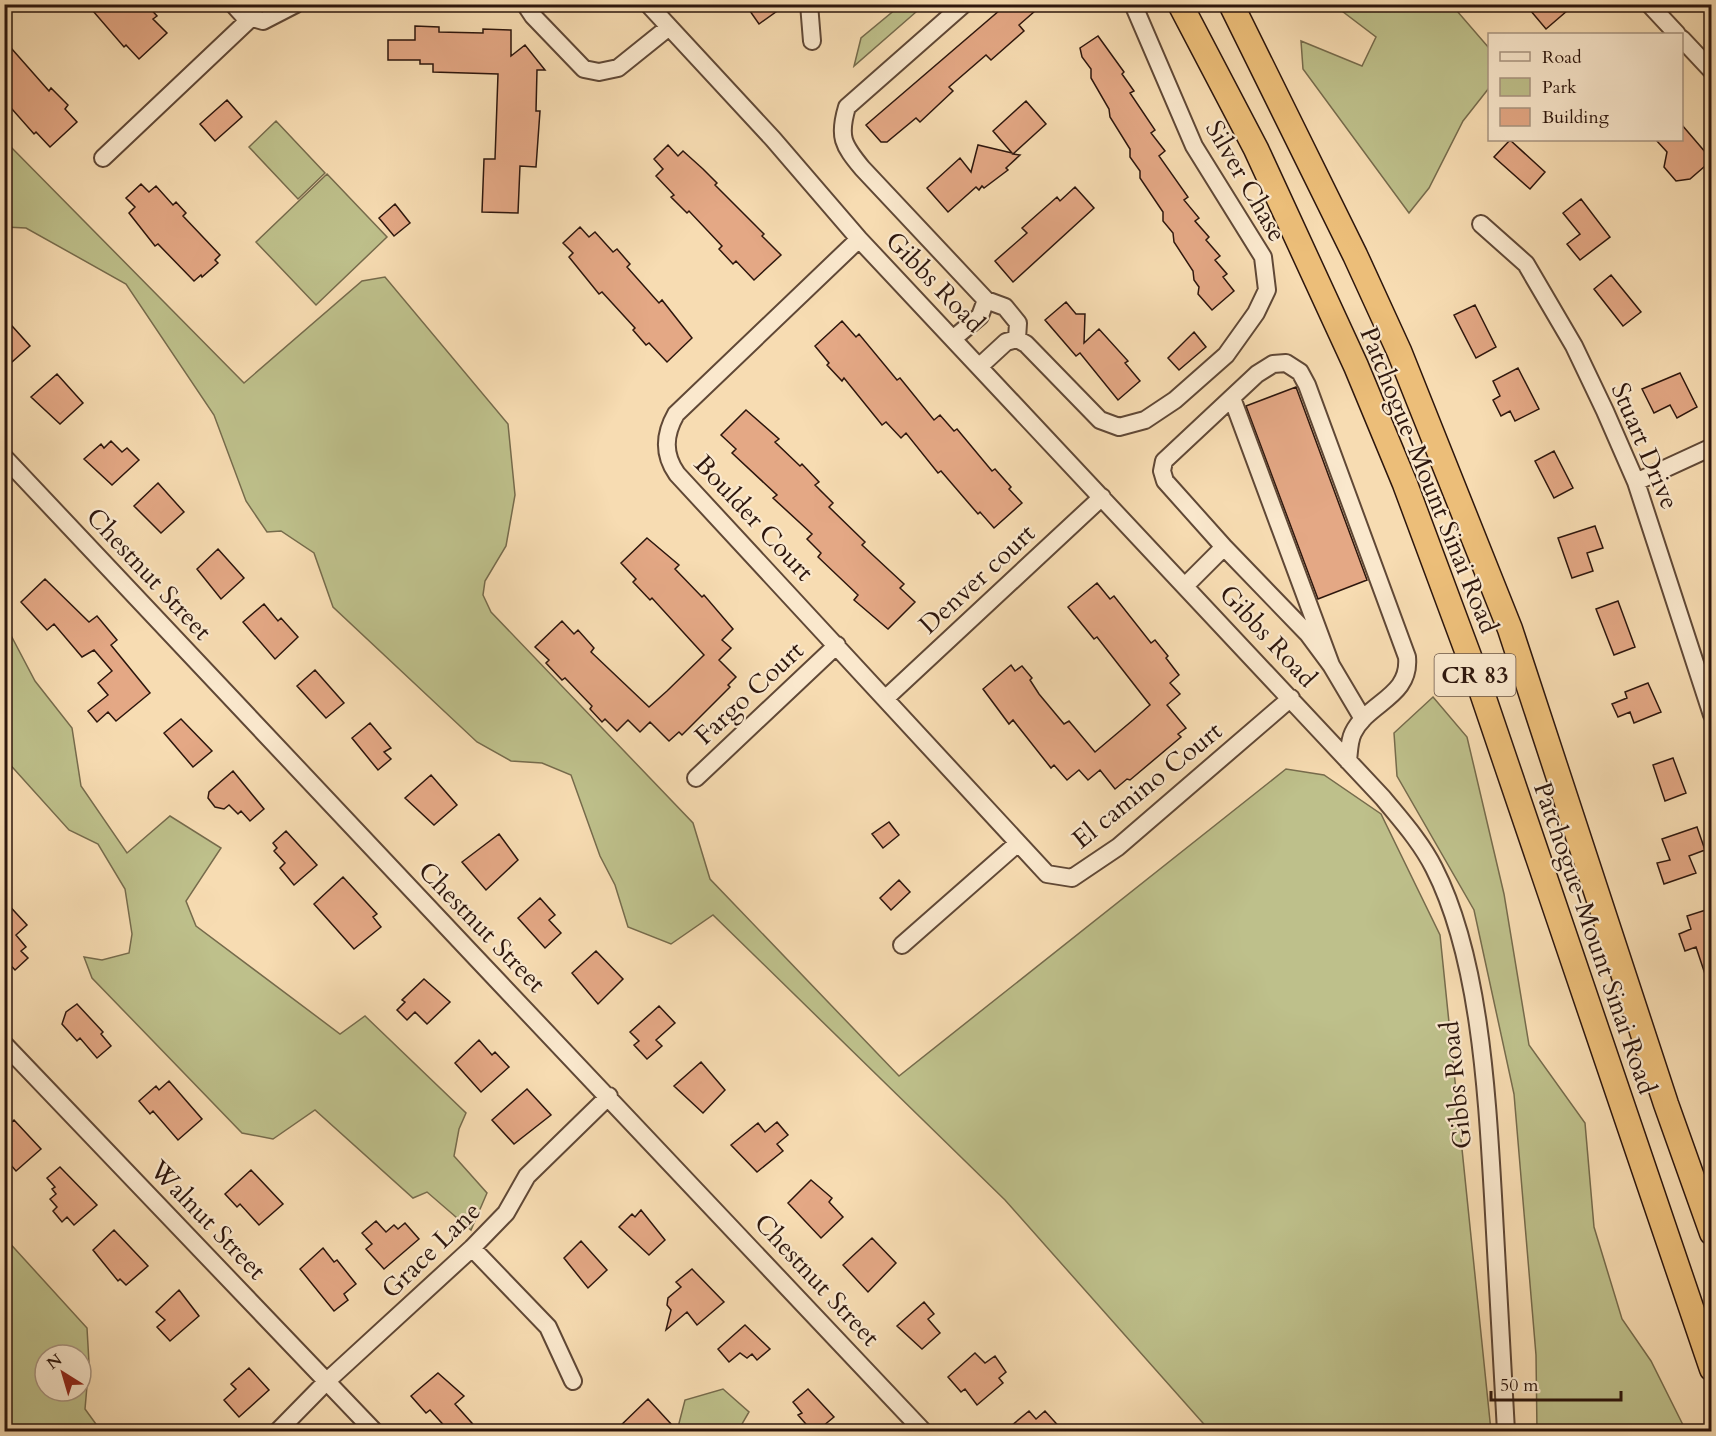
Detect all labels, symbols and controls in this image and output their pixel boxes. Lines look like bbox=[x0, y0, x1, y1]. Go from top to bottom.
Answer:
legend bbox=[1488, 33, 1683, 141]
text: Road bbox=[1542, 45, 1582, 70]
text: Park bbox=[1542, 75, 1577, 100]
text: Building bbox=[1542, 105, 1610, 130]
street label: Silver Chase bbox=[1197, 114, 1295, 248]
street label: Gibbs Road bbox=[878, 224, 992, 341]
street label: Patchogue-Mount Sinai Road bbox=[1351, 321, 1507, 639]
street label: Stuart Drive bbox=[1603, 377, 1687, 515]
street label: Boulder Court bbox=[686, 447, 822, 589]
street label: Chestnut Street bbox=[78, 500, 220, 648]
street label: Denver court bbox=[911, 516, 1043, 642]
street label: Gibbs Road bbox=[1211, 577, 1325, 695]
street label: Fargo Court bbox=[687, 633, 811, 753]
road number: CR 83 bbox=[1434, 654, 1516, 696]
street label: El camino Court bbox=[1065, 714, 1229, 856]
street label: Patchogue-Mount Sinai Road bbox=[1525, 777, 1665, 1099]
street label: Chestnut Street bbox=[410, 854, 554, 1000]
street label: Gibbs Road bbox=[1432, 1019, 1480, 1151]
street label: Walnut Street bbox=[141, 1152, 274, 1287]
street label: Grace Lane bbox=[374, 1194, 488, 1306]
street label: Chestnut Street bbox=[746, 1206, 888, 1354]
north arrow bbox=[33, 1343, 93, 1403]
text: N bbox=[42, 1349, 67, 1375]
scale bar bbox=[1491, 1364, 1622, 1402]
text: 50 m bbox=[1500, 1373, 1539, 1398]

